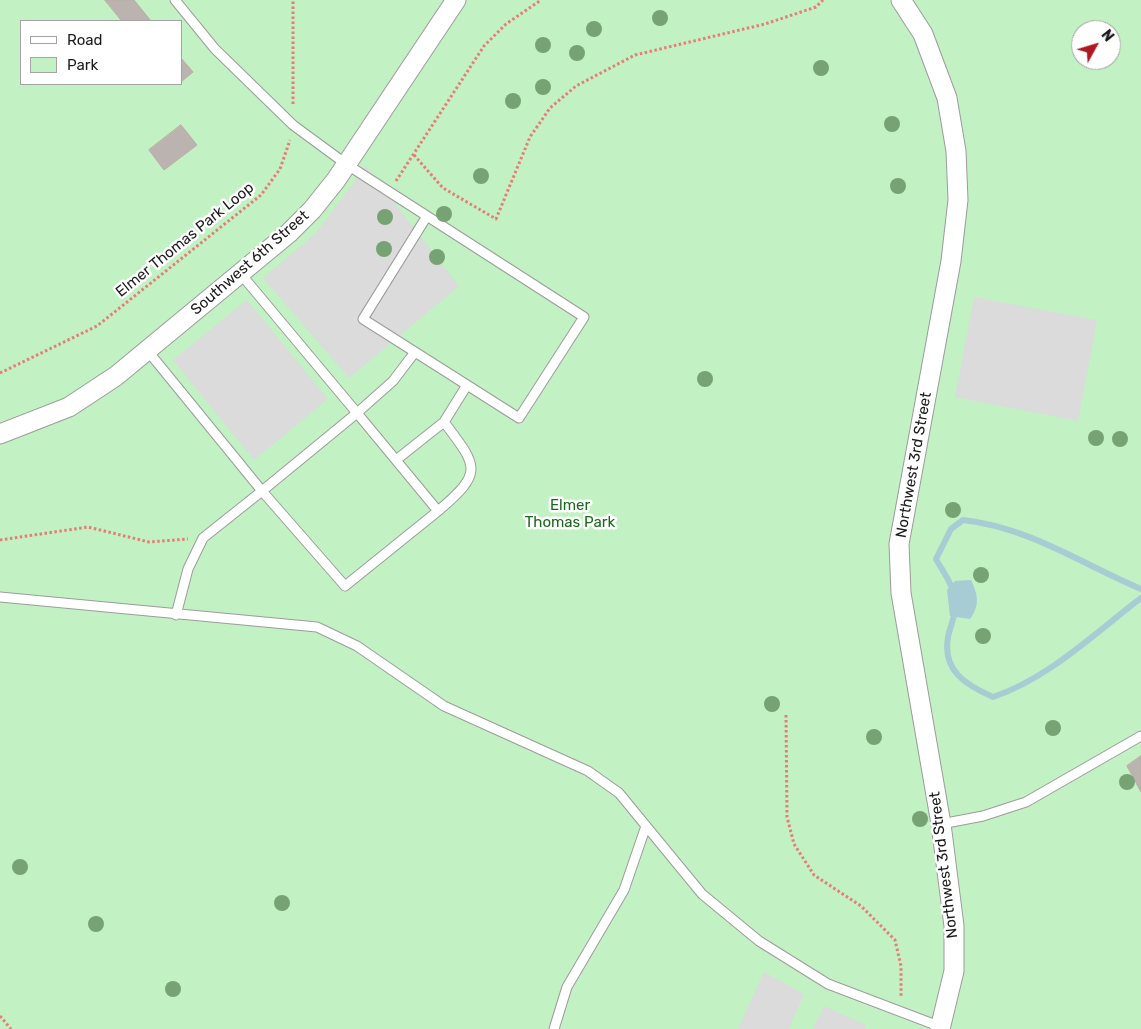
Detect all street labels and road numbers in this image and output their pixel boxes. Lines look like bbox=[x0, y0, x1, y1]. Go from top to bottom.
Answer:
street label: Elmer Thomas Park Loop bbox=[112, 179, 258, 301]
street label: Southwest 6th Street bbox=[187, 207, 313, 319]
street label: Northwest 3rd Street bbox=[892, 391, 936, 539]
street label: Northwest 3rd Street bbox=[926, 791, 962, 939]

